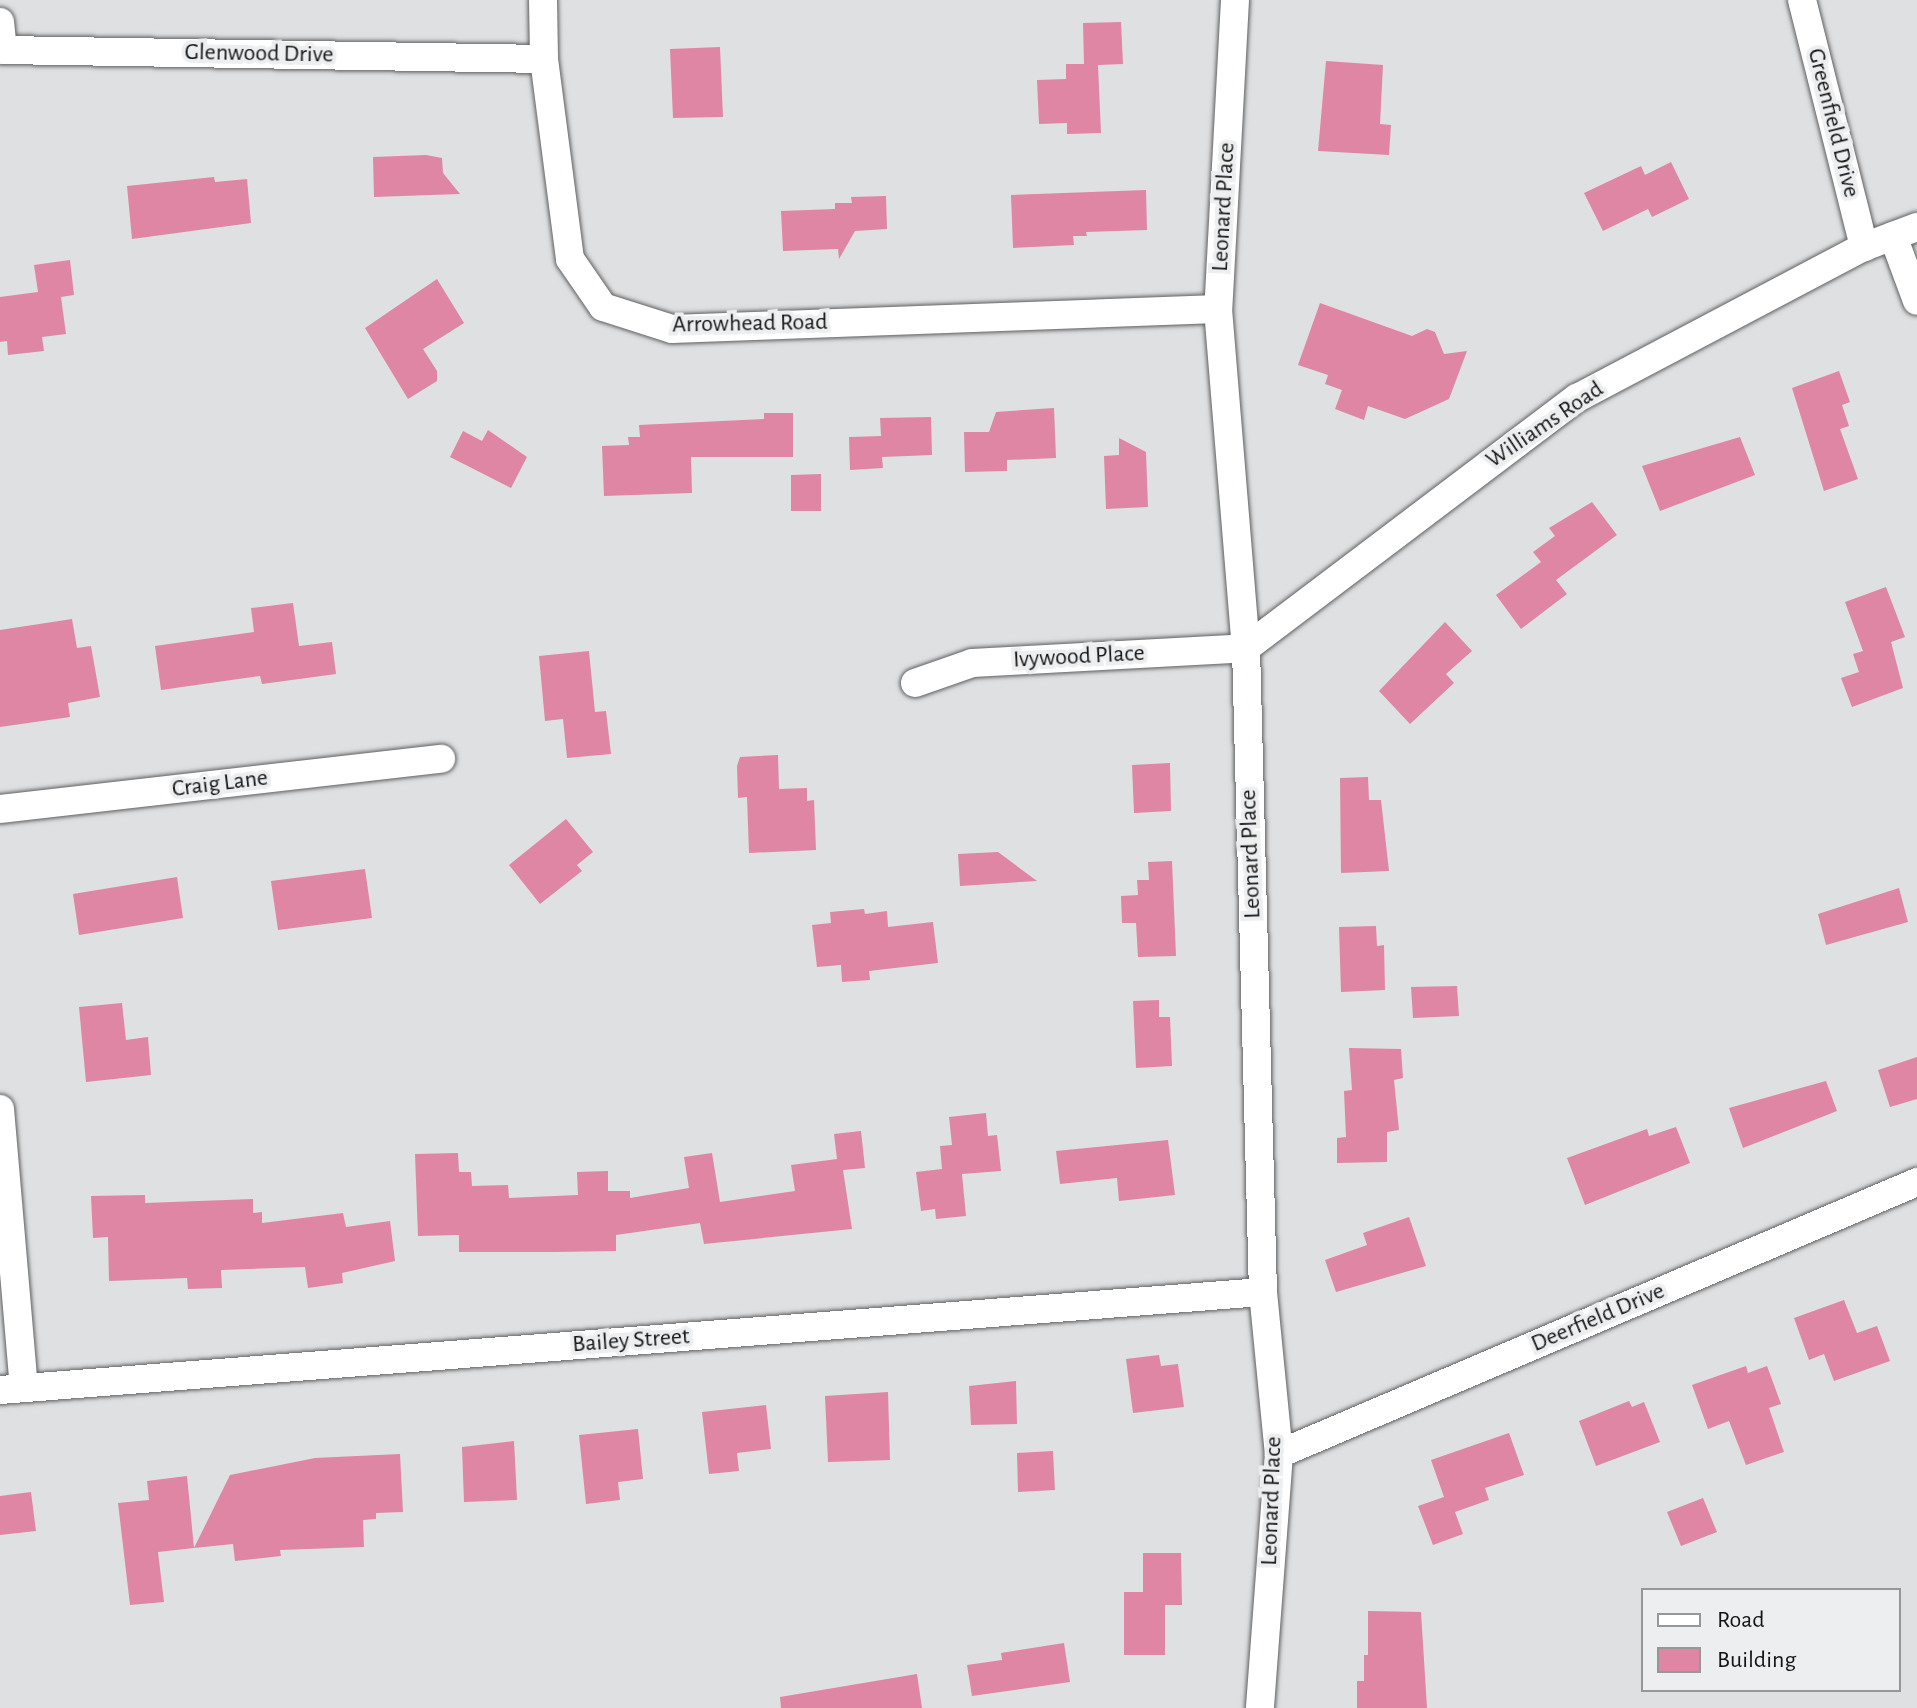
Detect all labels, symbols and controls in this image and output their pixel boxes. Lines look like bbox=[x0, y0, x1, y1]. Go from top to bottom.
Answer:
street label: Glenwood Drive bbox=[184, 38, 334, 70]
street label: Greenfield Drive bbox=[1801, 46, 1865, 200]
street label: Leonard Place bbox=[1206, 142, 1242, 272]
street label: Arrowhead Road bbox=[672, 308, 828, 340]
street label: Williams Road bbox=[1481, 375, 1609, 475]
street label: Ivywood Place bbox=[1013, 639, 1145, 675]
street label: Craig Lane bbox=[170, 764, 270, 804]
street label: Leonard Place bbox=[1234, 789, 1268, 919]
street label: Deerfield Drive bbox=[1527, 1277, 1669, 1359]
street label: Bailey Street bbox=[571, 1323, 691, 1359]
street label: Leonard Place bbox=[1255, 1436, 1289, 1566]
legend bbox=[1641, 1588, 1901, 1692]
text: Road bbox=[1717, 1608, 1765, 1632]
text: Building bbox=[1717, 1648, 1796, 1672]

